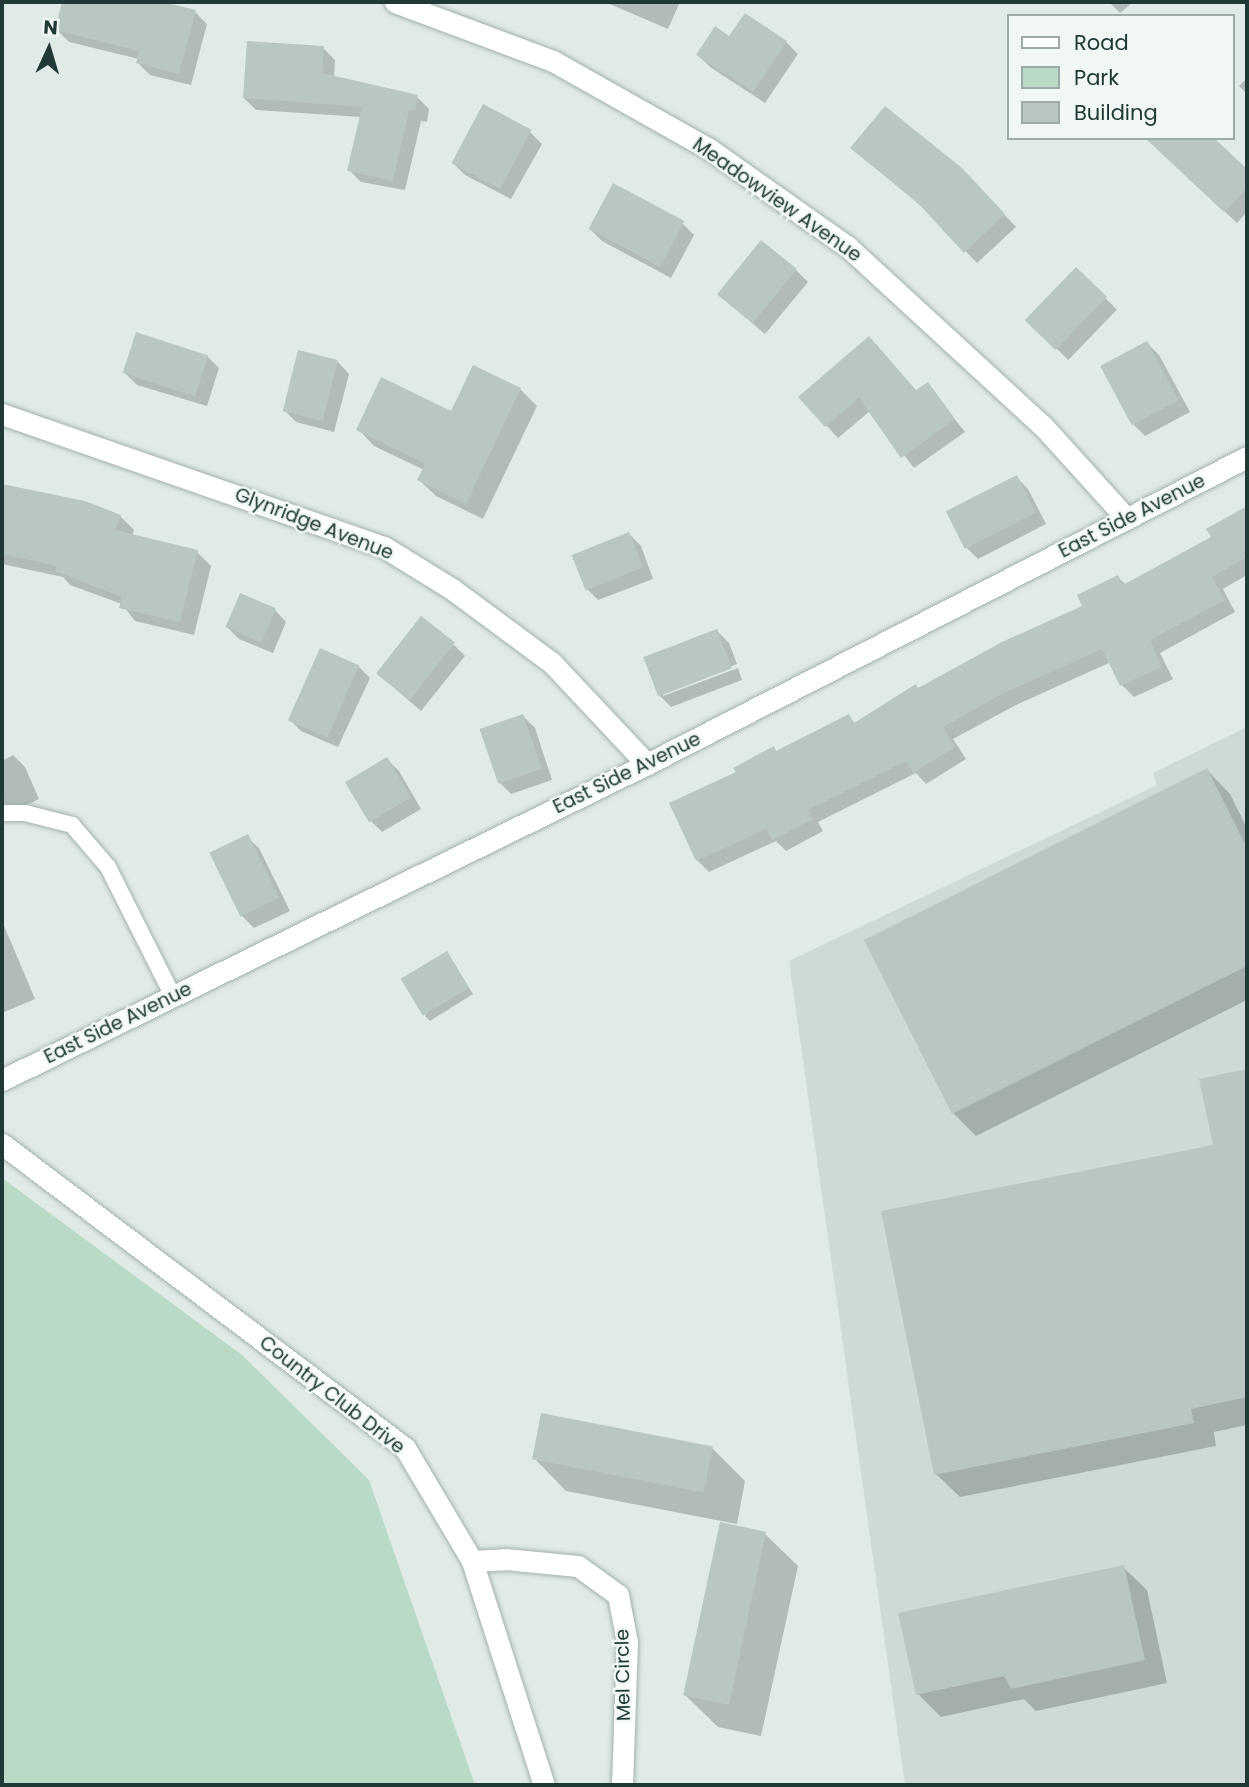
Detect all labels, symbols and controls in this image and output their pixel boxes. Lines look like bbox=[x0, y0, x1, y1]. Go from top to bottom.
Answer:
north arrow bbox=[14, 14, 84, 84]
text: N bbox=[42, 14, 59, 42]
legend bbox=[1007, 14, 1235, 140]
text: Road bbox=[1074, 28, 1129, 57]
text: Park bbox=[1074, 63, 1119, 92]
text: Building bbox=[1074, 98, 1158, 127]
street label: Meadowview Avenue bbox=[688, 133, 866, 267]
street label: East Side Avenue bbox=[1055, 469, 1209, 563]
street label: Glynridge Avenue bbox=[232, 483, 396, 565]
street label: East Side Avenue bbox=[549, 727, 705, 819]
street label: East Side Avenue bbox=[40, 977, 196, 1069]
street label: Country Club Drive bbox=[255, 1331, 409, 1459]
street label: Mel Circle bbox=[611, 1629, 635, 1721]

